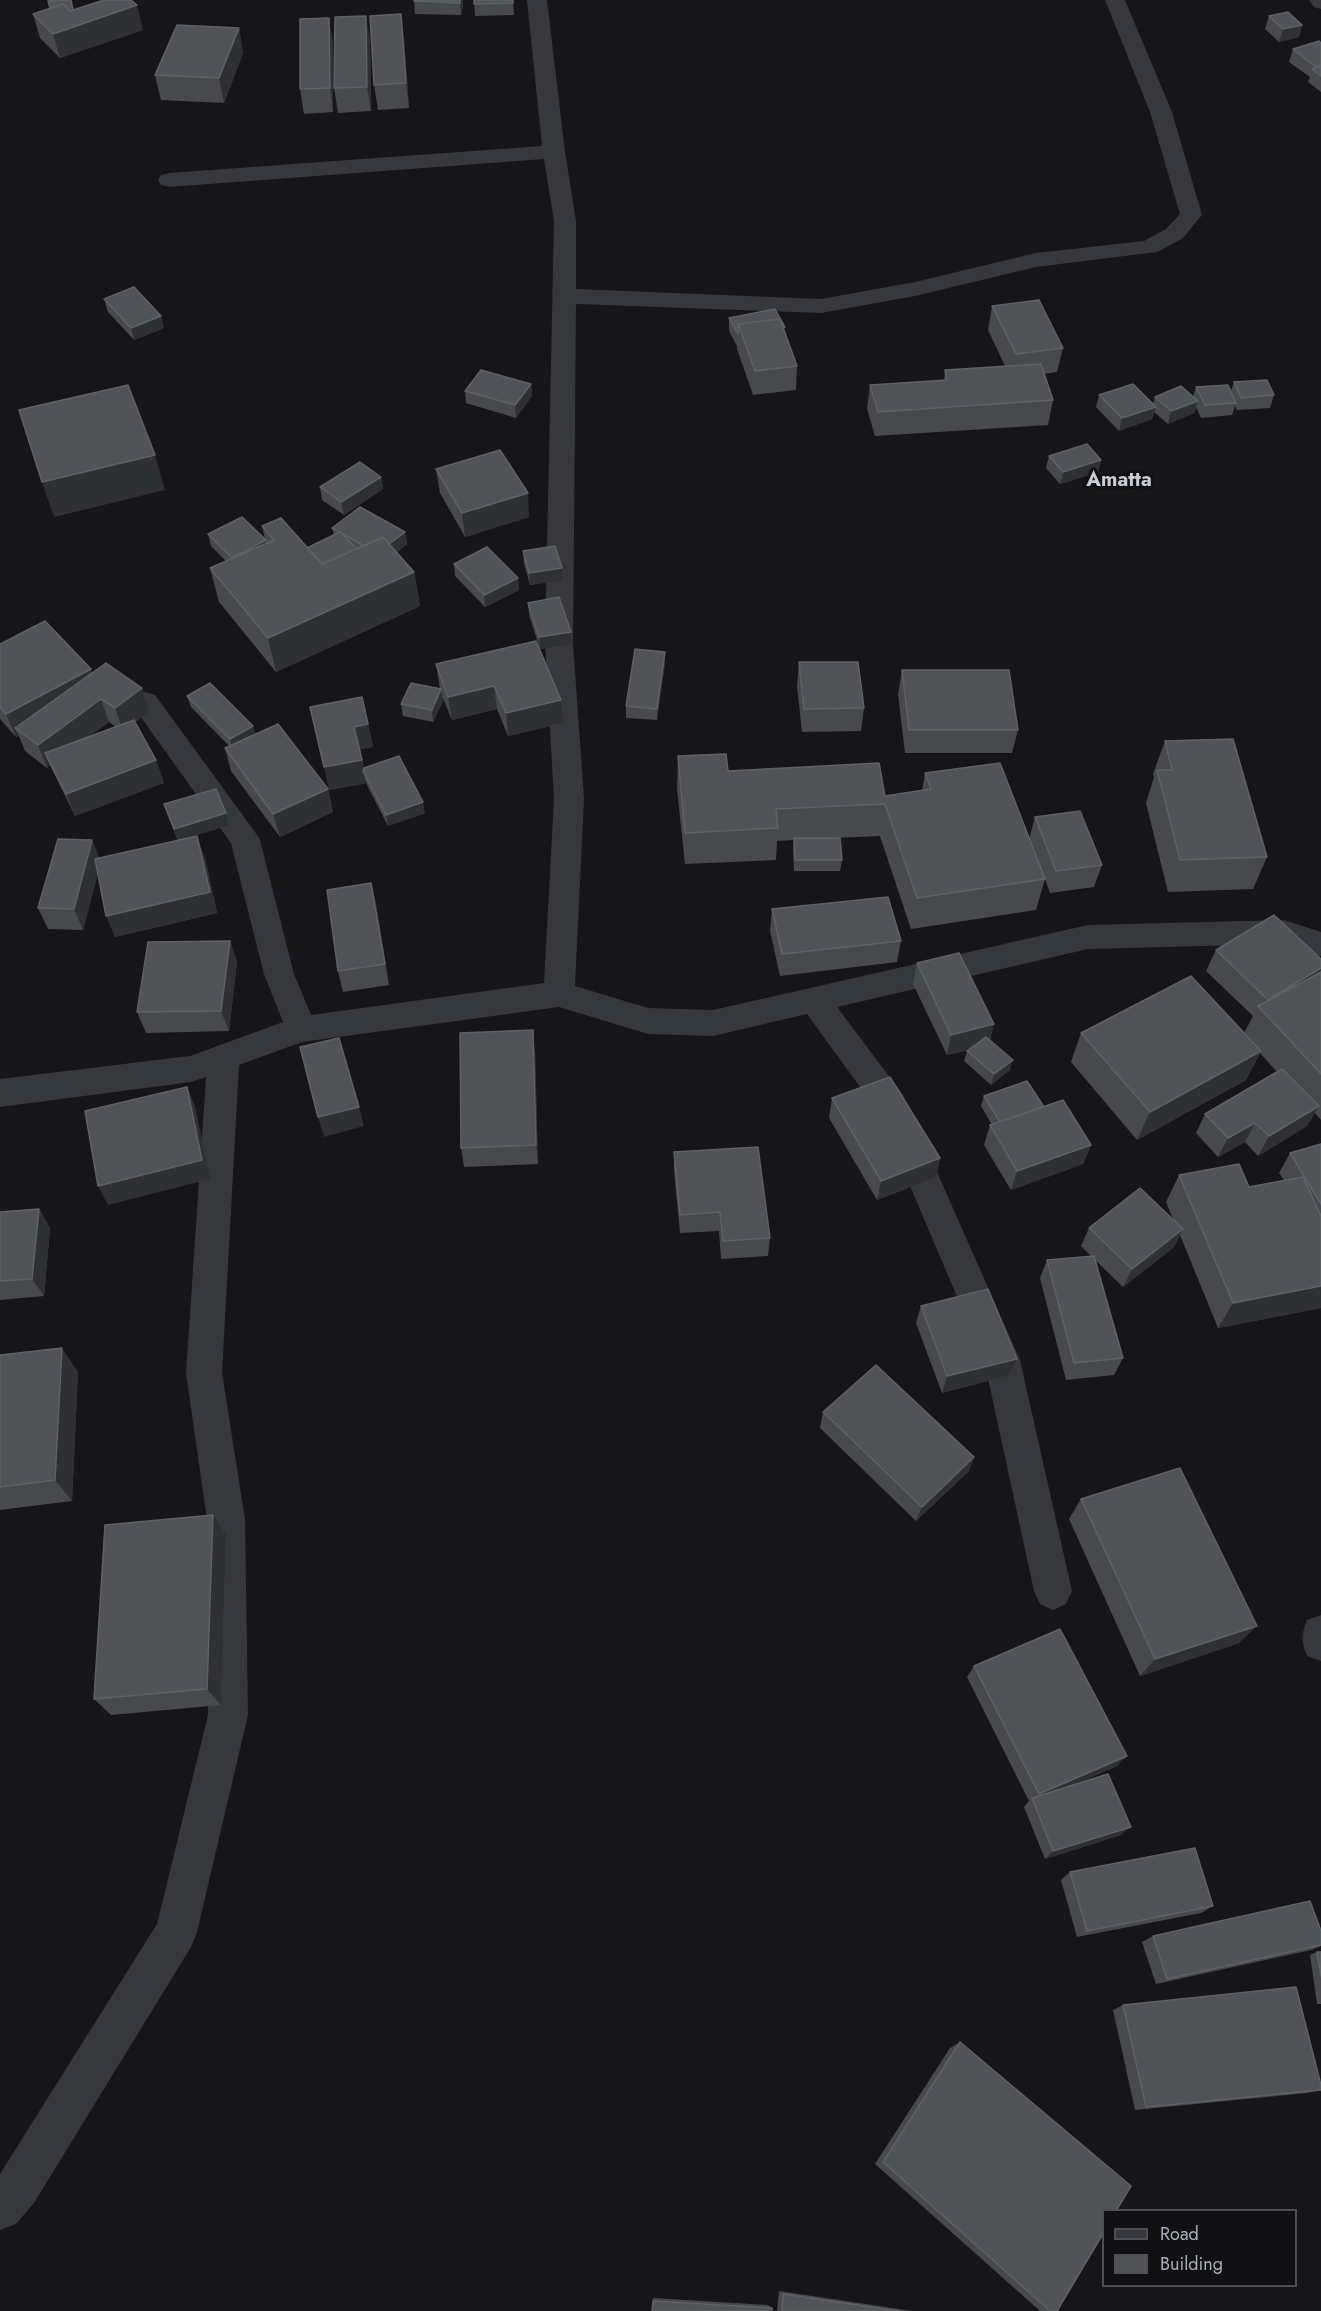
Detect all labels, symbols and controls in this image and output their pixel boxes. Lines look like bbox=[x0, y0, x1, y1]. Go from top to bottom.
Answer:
district label: Amatta bbox=[1086, 469, 1152, 493]
legend bbox=[1102, 2209, 1297, 2287]
text: Road bbox=[1160, 2221, 1199, 2247]
text: Building bbox=[1160, 2251, 1223, 2277]

